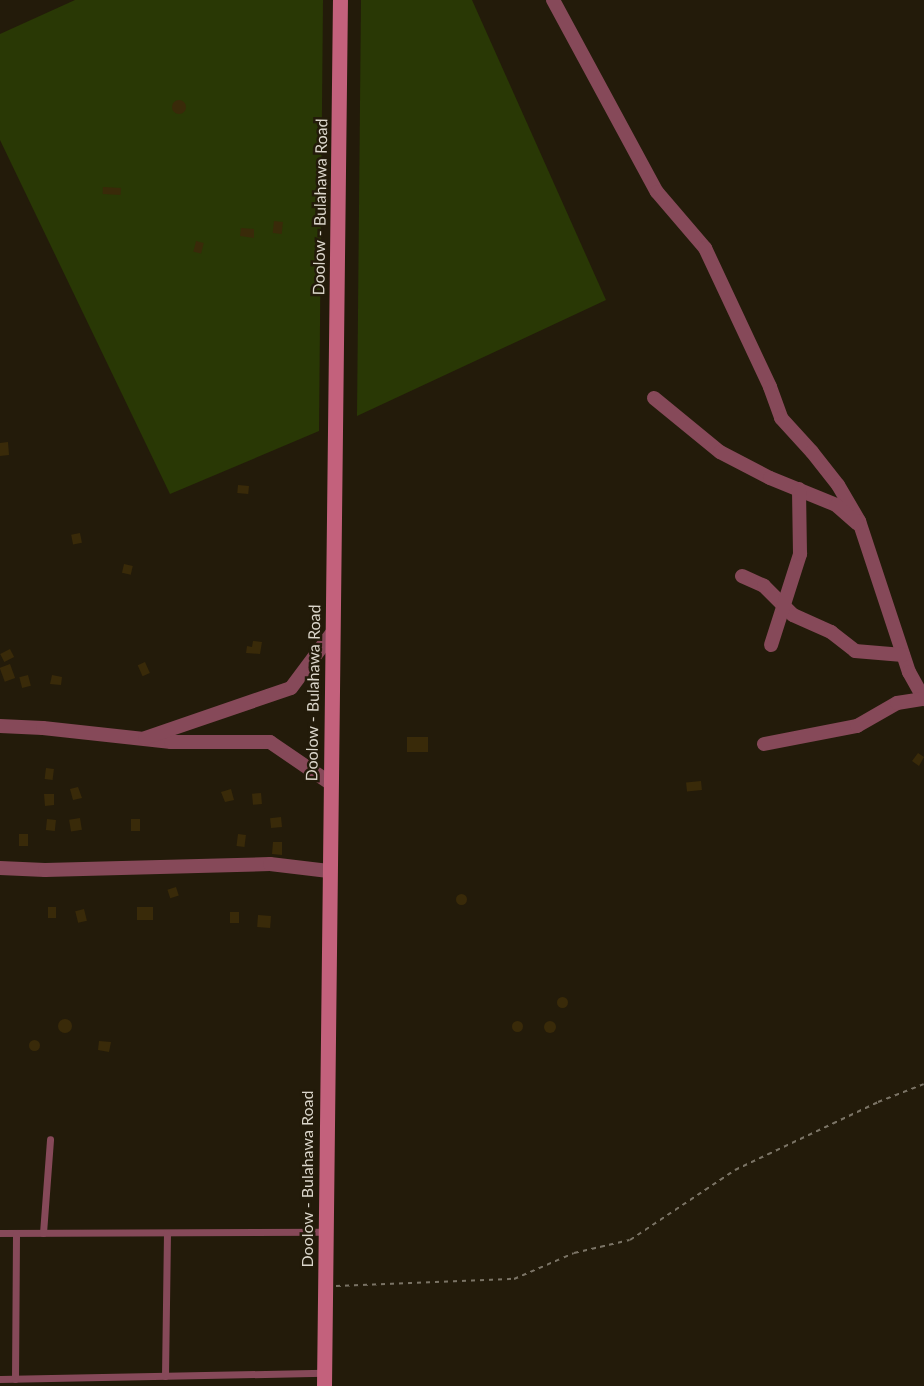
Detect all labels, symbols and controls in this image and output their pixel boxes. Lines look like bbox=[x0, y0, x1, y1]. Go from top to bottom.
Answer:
street label: Doolow - Bulahawa Road bbox=[309, 118, 331, 296]
street label: Doolow - Bulahawa Road bbox=[302, 604, 324, 782]
street label: Doolow - Bulahawa Road bbox=[297, 1090, 317, 1268]

